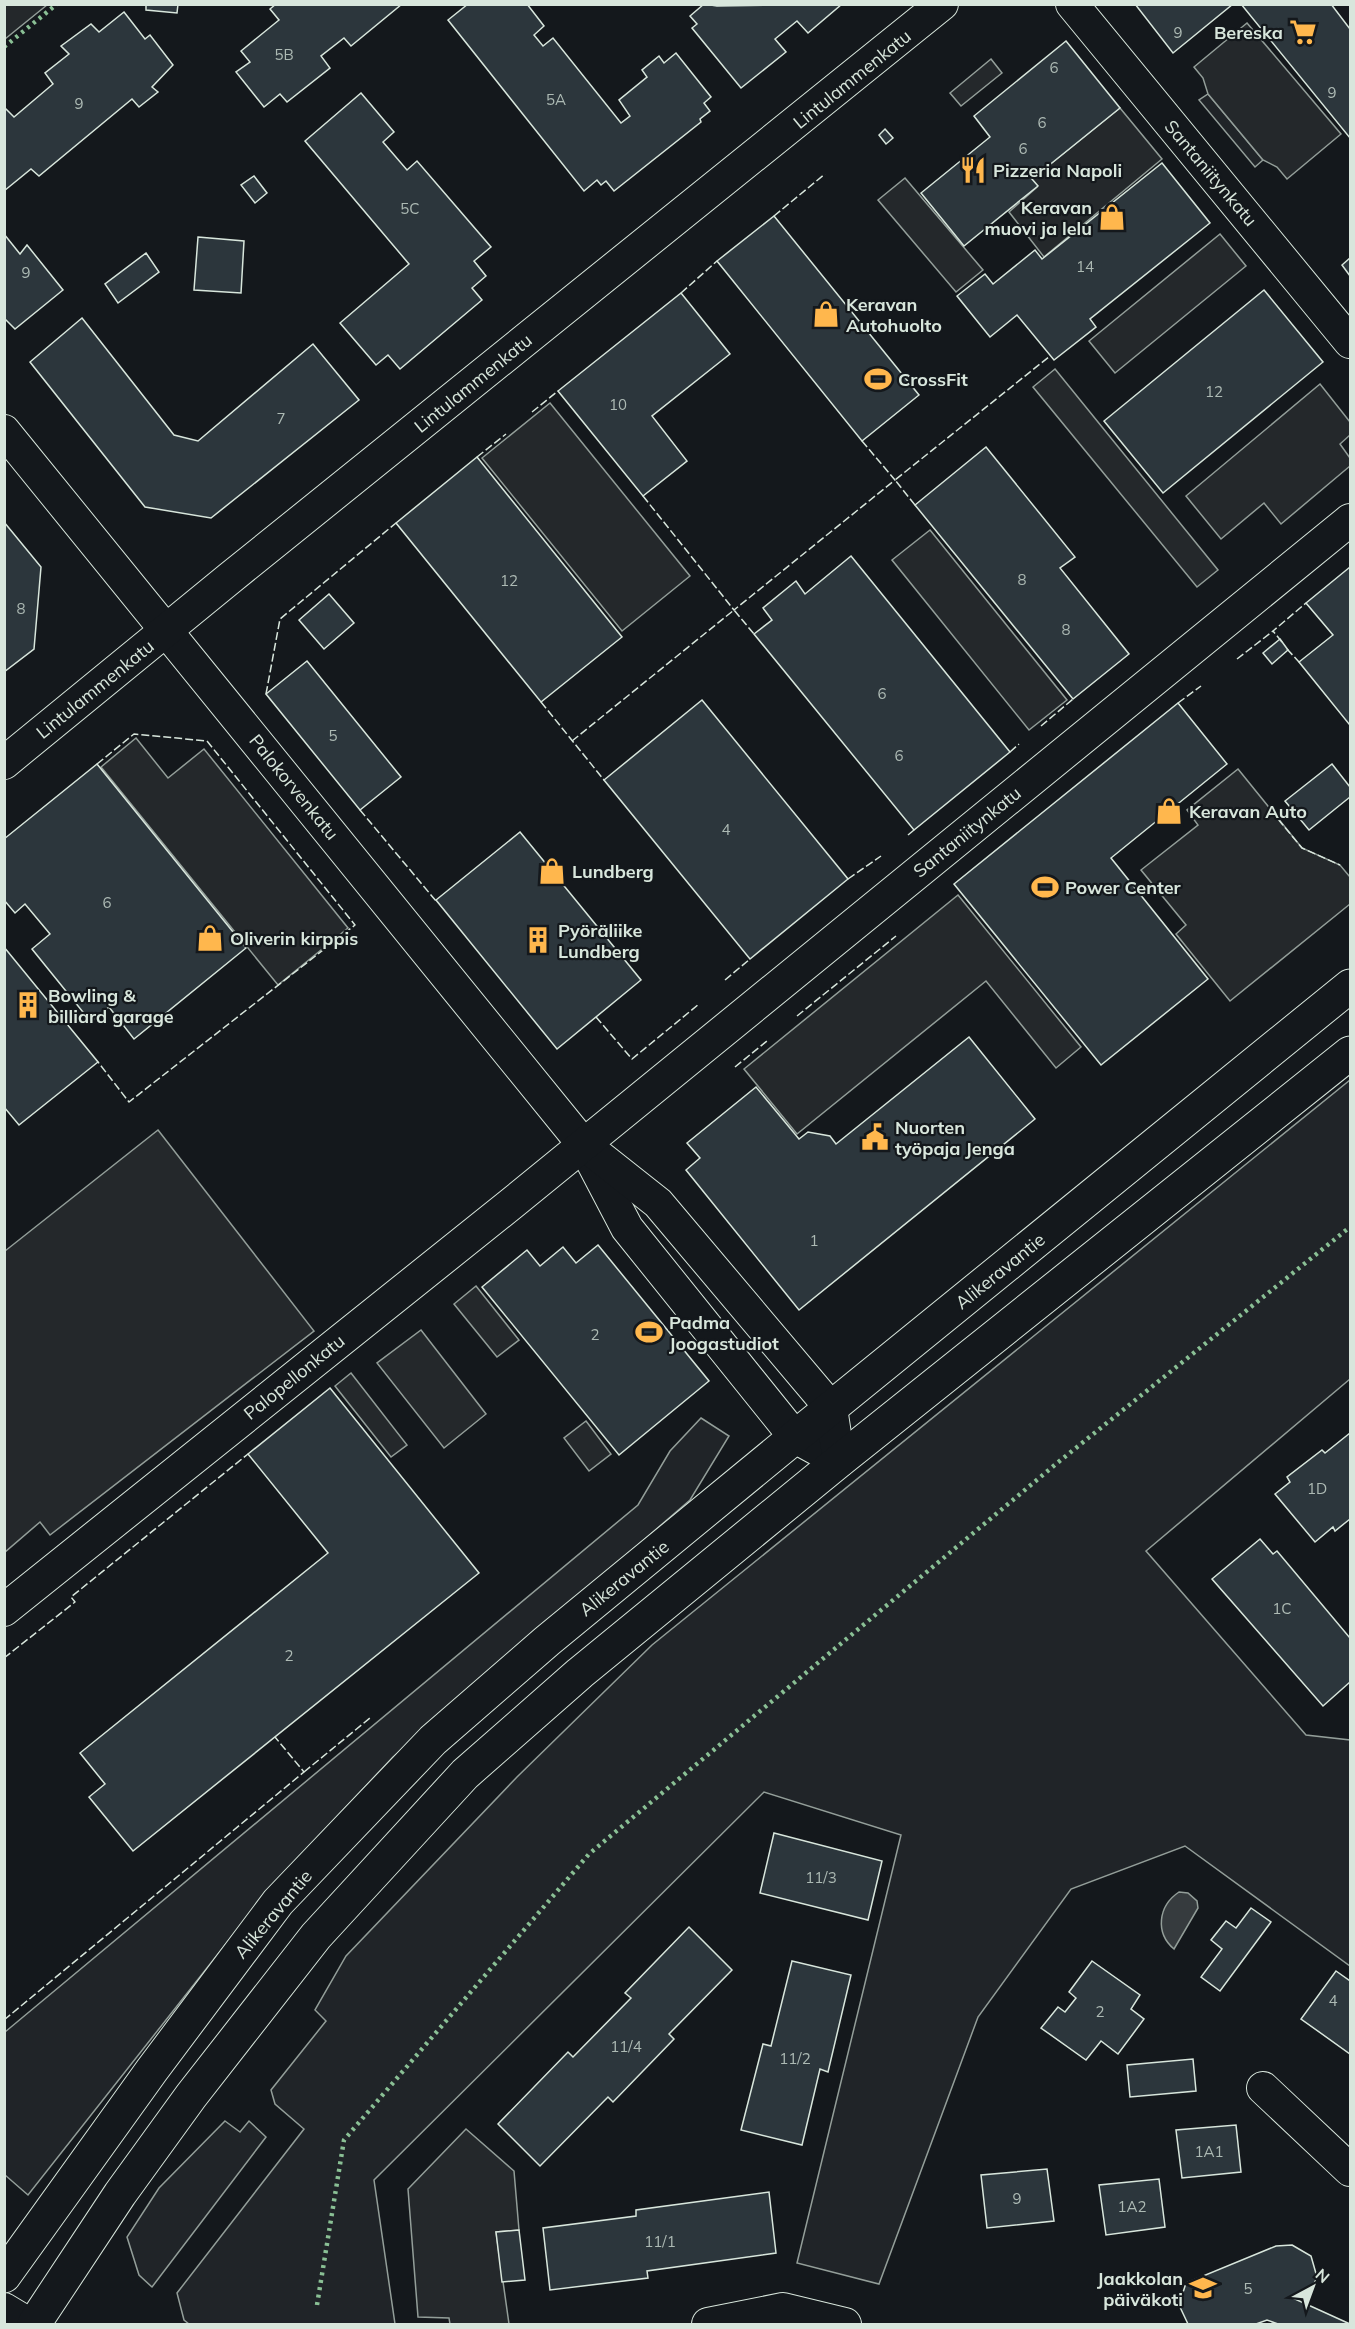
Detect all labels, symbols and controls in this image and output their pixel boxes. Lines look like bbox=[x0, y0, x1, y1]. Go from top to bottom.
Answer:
supermarket icon: Bereska bbox=[1288, 17, 1318, 47]
place label: Bereska bbox=[1214, 21, 1283, 44]
house number: 9 bbox=[1173, 23, 1183, 42]
street label: Lintulammenkatu bbox=[788, 24, 916, 134]
house number: 5B bbox=[274, 45, 294, 64]
house number: 6 bbox=[1049, 58, 1059, 77]
house number: 9 bbox=[1327, 83, 1337, 102]
house number: 5A bbox=[546, 90, 566, 109]
house number: 9 bbox=[74, 94, 84, 113]
house number: 6 bbox=[1037, 113, 1047, 132]
street label: Santaniitynkatu bbox=[1160, 115, 1262, 231]
house number: 6 bbox=[1018, 139, 1028, 158]
restaurant icon: Pizzeria Napoli bbox=[958, 155, 988, 185]
place label: Pizzeria Napoli bbox=[993, 159, 1122, 182]
place label: Keravan muovi ja lelu bbox=[984, 196, 1092, 240]
house number: 5C bbox=[400, 199, 420, 218]
shop icon: Keravan muovi ja lelu bbox=[1097, 202, 1127, 232]
house number: 14 bbox=[1076, 257, 1094, 276]
house number: 9 bbox=[21, 263, 31, 282]
place label: Keravan Autohuolto bbox=[846, 293, 942, 337]
shop icon: Keravan Autohuolto bbox=[811, 299, 841, 329]
street label: Lintulammenkatu bbox=[409, 328, 537, 438]
sports icon: CrossFit bbox=[863, 364, 893, 394]
place label: CrossFit bbox=[898, 368, 968, 391]
house number: 12 bbox=[1205, 382, 1223, 401]
house number: 10 bbox=[609, 395, 627, 414]
house number: 7 bbox=[276, 409, 286, 428]
house number: 8 bbox=[1017, 570, 1027, 589]
house number: 12 bbox=[500, 571, 518, 590]
house number: 8 bbox=[16, 599, 26, 618]
house number: 8 bbox=[1061, 620, 1071, 639]
street label: Lintulammenkatu bbox=[31, 634, 159, 744]
house number: 6 bbox=[877, 684, 887, 703]
house number: 5 bbox=[328, 726, 338, 745]
street label: Palokorvenkatu bbox=[244, 729, 344, 845]
house number: 6 bbox=[894, 746, 904, 765]
street label: Santaniitynkatu bbox=[908, 782, 1026, 882]
shop icon: Keravan Auto bbox=[1154, 796, 1184, 826]
place label: Keravan Auto bbox=[1189, 800, 1307, 823]
house number: 4 bbox=[721, 820, 731, 839]
shop icon: Lundberg bbox=[537, 856, 567, 886]
place label: Lundberg bbox=[572, 860, 654, 883]
sports icon: Power Center bbox=[1030, 872, 1060, 902]
place label: Power Center bbox=[1065, 876, 1182, 899]
house number: 6 bbox=[102, 893, 112, 912]
place label: Pyöräliike Lundberg bbox=[558, 919, 642, 963]
shop icon: Oliverin kirppis bbox=[195, 923, 225, 953]
building icon: Pyöräliike Lundberg bbox=[523, 925, 553, 955]
place label: Oliverin kirppis bbox=[230, 927, 358, 950]
place label: Bowling & billiard garage bbox=[48, 984, 174, 1028]
building icon: Bowling & billiard garage bbox=[13, 990, 43, 1020]
place label: Nuorten työpaja Jenga bbox=[895, 1116, 1015, 1160]
public building icon: Nuorten työpaja Jenga bbox=[860, 1122, 890, 1152]
street label: Alikeravantie bbox=[950, 1228, 1050, 1314]
house number: 1 bbox=[809, 1231, 819, 1250]
place label: Padma Joogastudiot bbox=[669, 1311, 779, 1355]
sports icon: Padma Joogastudiot bbox=[634, 1317, 664, 1347]
house number: 2 bbox=[590, 1325, 600, 1344]
street label: Palopellonkatu bbox=[239, 1329, 349, 1425]
house number: 1D bbox=[1307, 1479, 1327, 1498]
street label: Alikeravantie bbox=[574, 1535, 674, 1621]
house number: 1C bbox=[1272, 1599, 1292, 1618]
house number: 2 bbox=[284, 1646, 294, 1665]
street label: Alikeravantie bbox=[229, 1865, 317, 1963]
house number: 11/3 bbox=[805, 1868, 837, 1887]
house number: 4 bbox=[1328, 1991, 1338, 2010]
house number: 2 bbox=[1095, 2002, 1105, 2021]
house number: 11/4 bbox=[610, 2037, 642, 2056]
house number: 11/2 bbox=[779, 2049, 811, 2068]
house number: 1A1 bbox=[1194, 2142, 1224, 2161]
house number: 9 bbox=[1012, 2189, 1022, 2208]
house number: 1A2 bbox=[1117, 2197, 1147, 2216]
house number: 11/1 bbox=[644, 2232, 676, 2251]
north arrow bbox=[1283, 2257, 1343, 2317]
text: N bbox=[1312, 2264, 1334, 2287]
place label: Jaakkolan päiväkoti bbox=[1097, 2267, 1183, 2311]
school or university icon: Jaakkolan päiväkoti bbox=[1188, 2273, 1218, 2303]
house number: 5 bbox=[1243, 2279, 1253, 2298]

